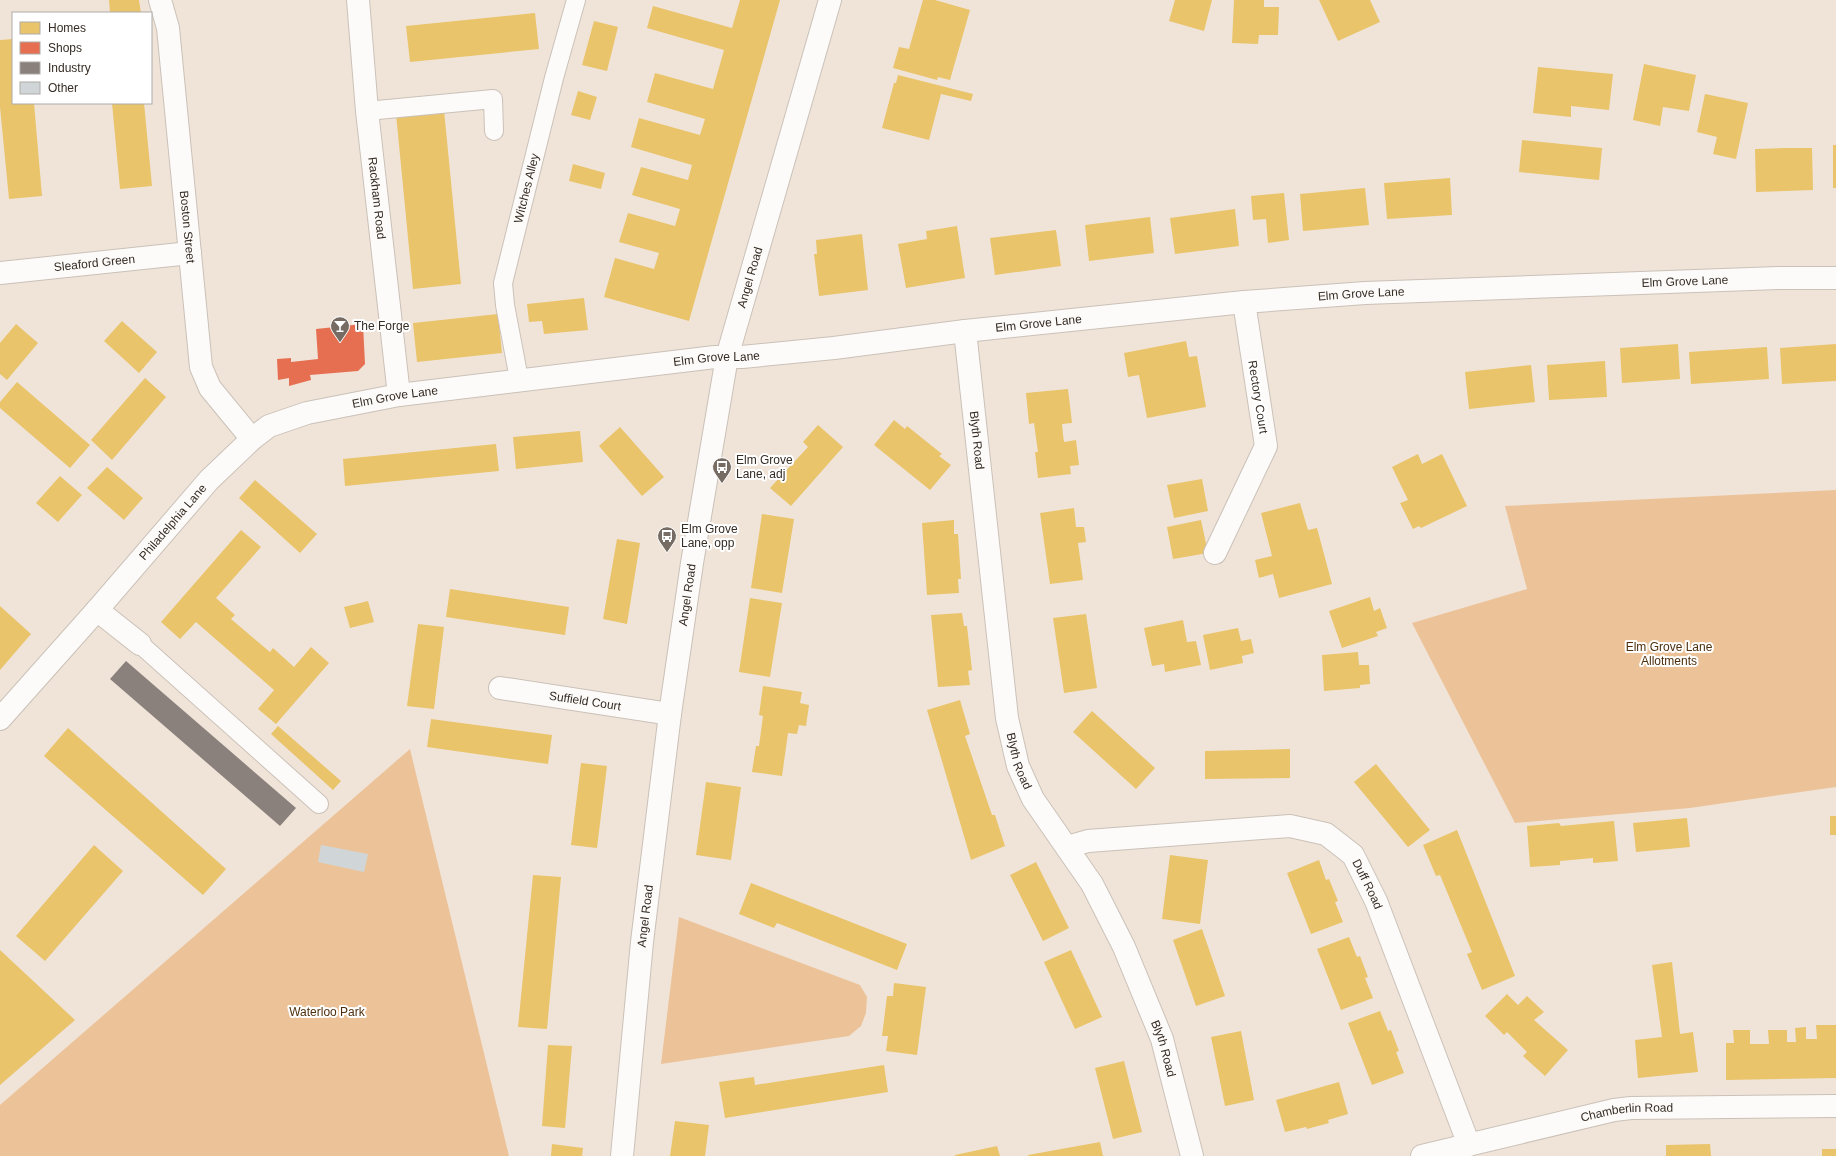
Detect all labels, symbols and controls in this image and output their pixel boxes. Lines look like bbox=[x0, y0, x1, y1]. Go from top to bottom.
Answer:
legend bbox=[12, 12, 152, 104]
text: Homes bbox=[48, 21, 86, 35]
text: Shops bbox=[48, 41, 82, 55]
text: Industry bbox=[48, 61, 91, 75]
text: Other bbox=[48, 81, 78, 95]
street label: Witches Alley bbox=[511, 152, 542, 225]
street label: Rackham Road bbox=[365, 156, 388, 240]
street label: Boston Street bbox=[177, 190, 198, 265]
street label: Angel Road bbox=[735, 245, 765, 310]
street label: Sleaford Green bbox=[53, 252, 136, 274]
street label: Elm Grove Lane bbox=[1641, 273, 1729, 290]
street label: Elm Grove Lane bbox=[1317, 285, 1405, 303]
street label: Elm Grove Lane bbox=[995, 312, 1083, 335]
bar icon: The Forge bbox=[329, 315, 351, 343]
place label: The Forge bbox=[354, 319, 410, 333]
street label: Elm Grove Lane bbox=[673, 348, 761, 369]
street label: Rectory Court bbox=[1245, 359, 1271, 435]
street label: Elm Grove Lane bbox=[351, 383, 439, 411]
street label: Blyth Road bbox=[967, 410, 987, 470]
place label: Elm Grove Lane, adj bbox=[736, 453, 793, 481]
bus stop icon: Elm Grove Lane, adj bbox=[711, 456, 733, 484]
street label: Philadelphia Lane bbox=[136, 481, 209, 563]
place label: Elm Grove Lane, opp bbox=[681, 522, 738, 550]
bus stop icon: Elm Grove Lane, opp bbox=[656, 525, 678, 553]
street label: Angel Road bbox=[676, 563, 699, 627]
park label: Elm Grove Lane Allotments bbox=[1626, 640, 1713, 668]
street label: Suffield Court bbox=[548, 689, 623, 714]
street label: Blyth Road bbox=[1004, 731, 1035, 792]
street label: Duff Road bbox=[1349, 857, 1385, 911]
street label: Angel Road bbox=[635, 884, 656, 948]
park label: Waterloo Park bbox=[289, 1005, 366, 1019]
street label: Blyth Road bbox=[1148, 1018, 1178, 1078]
street label: Chamberlin Road bbox=[1579, 1101, 1673, 1125]

